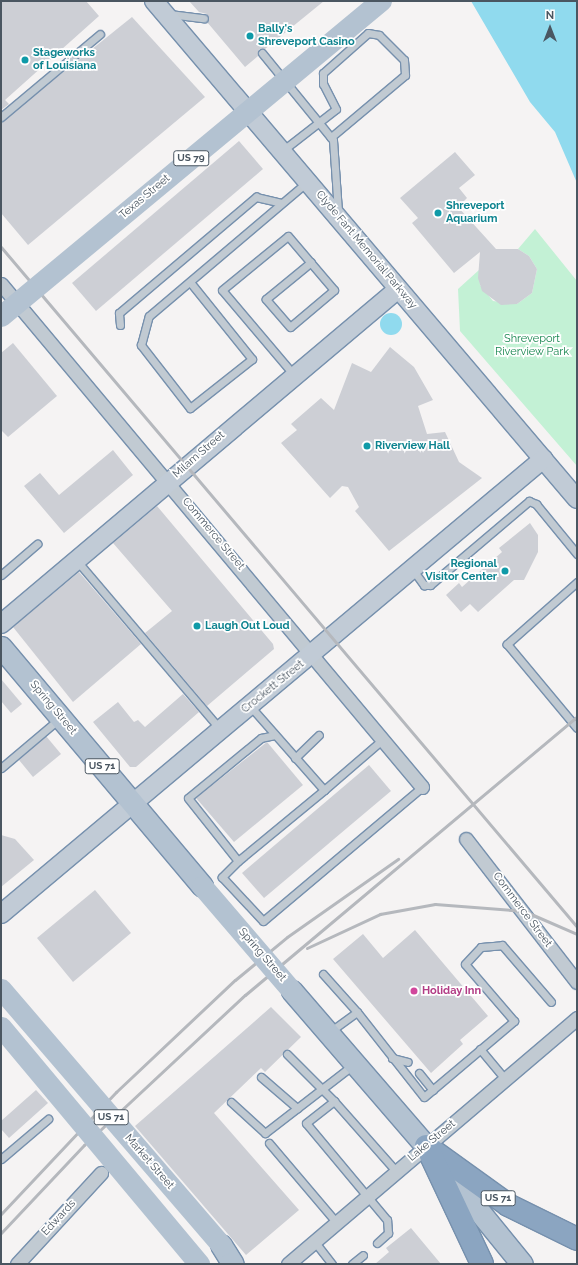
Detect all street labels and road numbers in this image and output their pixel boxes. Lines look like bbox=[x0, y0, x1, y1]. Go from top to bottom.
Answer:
road number: US 79 bbox=[173, 150, 209, 166]
street label: Texas Street bbox=[117, 172, 173, 222]
street label: Clyde Fant Memorial Parkway bbox=[313, 188, 419, 312]
street label: Milam Street bbox=[170, 429, 228, 481]
street label: Commerce Street bbox=[179, 495, 247, 573]
street label: Crockett Street bbox=[239, 658, 307, 716]
street label: Spring Street bbox=[27, 678, 79, 738]
road number: US 71 bbox=[84, 758, 120, 774]
street label: Commerce Street bbox=[490, 870, 554, 950]
street label: Spring Street bbox=[235, 926, 289, 984]
road number: US 71 bbox=[93, 1109, 129, 1125]
street label: Lake Street bbox=[406, 1117, 458, 1165]
street label: Market Street bbox=[122, 1132, 176, 1192]
road number: US 71 bbox=[480, 1190, 516, 1206]
street label: Edwards bbox=[39, 1197, 79, 1239]

